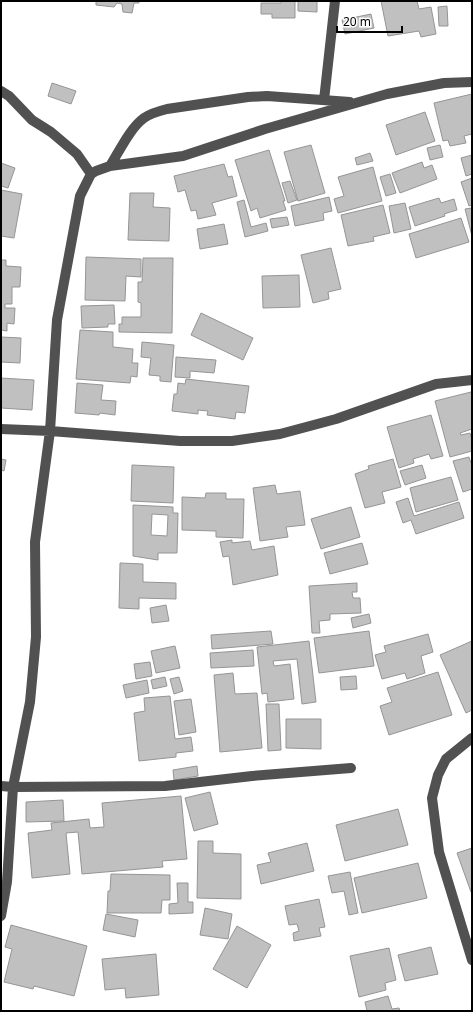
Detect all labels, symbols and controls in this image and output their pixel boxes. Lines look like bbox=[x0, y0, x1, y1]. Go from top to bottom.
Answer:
scale bar bbox=[337, 8, 402, 34]
text: 20 m bbox=[343, 13, 371, 30]

